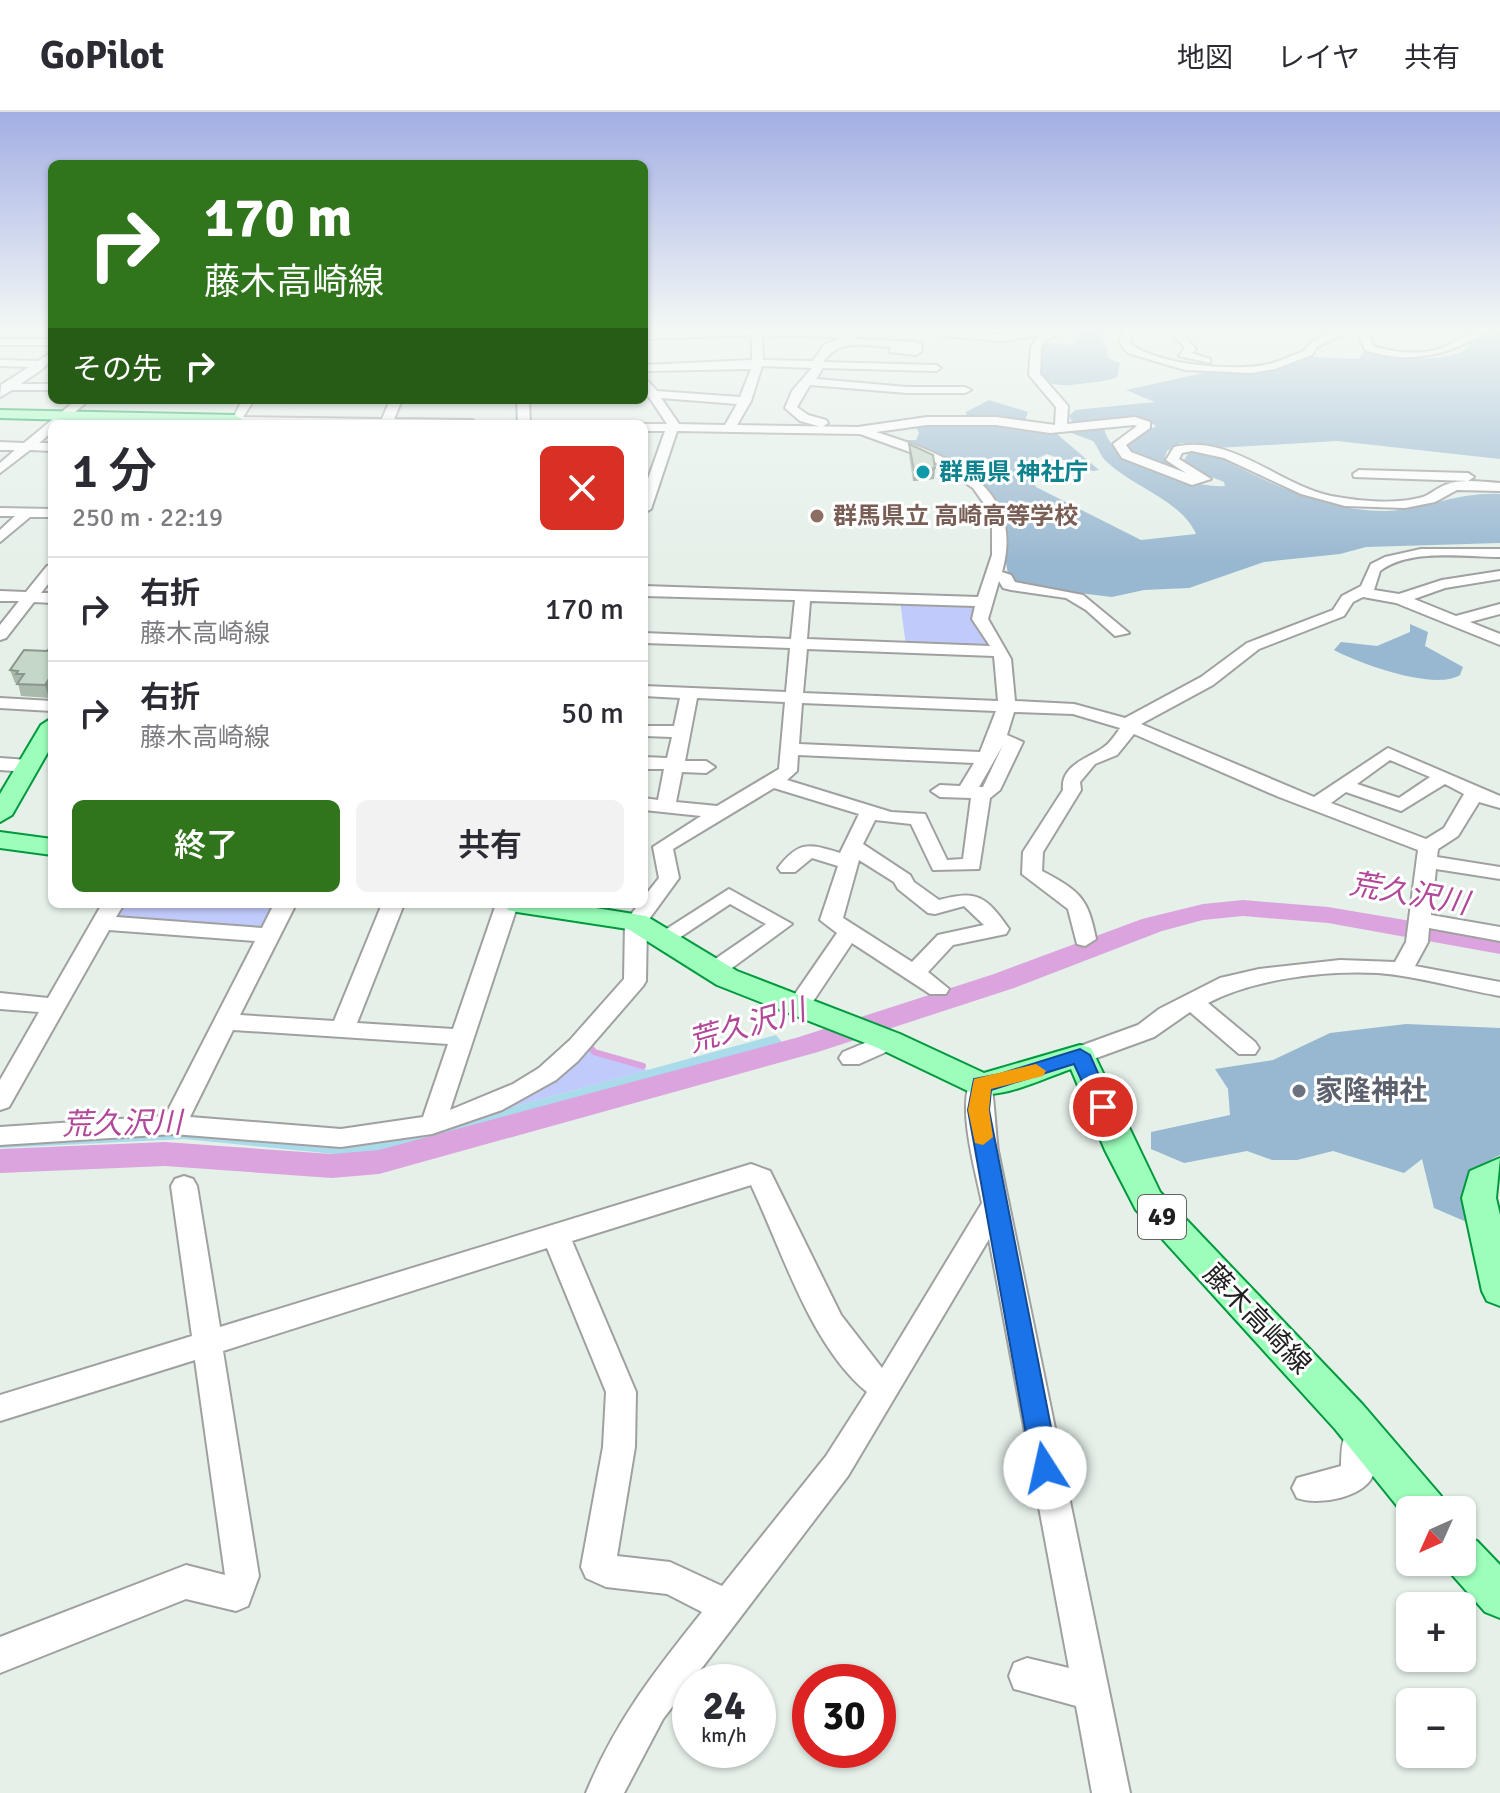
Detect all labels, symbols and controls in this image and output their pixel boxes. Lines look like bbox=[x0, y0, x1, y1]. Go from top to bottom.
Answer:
text: GoPilot bbox=[40, 32, 164, 79]
text: 地図 bbox=[1177, 41, 1233, 75]
text: レイヤ bbox=[1277, 41, 1360, 75]
text: 共有 bbox=[1404, 41, 1460, 75]
text: 170 m bbox=[204, 183, 352, 252]
icon: right bbox=[72, 192, 176, 296]
text: 藤木高崎線 bbox=[204, 260, 384, 305]
icon: right bbox=[178, 344, 222, 388]
text: その先 bbox=[72, 351, 162, 388]
text: 1 分 bbox=[72, 442, 156, 501]
button: close bbox=[540, 446, 624, 530]
place label: 群馬県 神社庁 bbox=[939, 457, 1088, 487]
marker: 群馬県 神社庁 bbox=[914, 463, 932, 481]
place label: 群馬県立 高崎高等学校 bbox=[833, 501, 1078, 531]
text: 250 m · 22:19 bbox=[72, 502, 223, 534]
marker: 群馬県立 高崎高等学校 bbox=[808, 507, 826, 525]
text: 右折 bbox=[140, 575, 200, 612]
icon: right bbox=[72, 587, 116, 631]
text: 170 m bbox=[545, 591, 624, 628]
text: 藤木高崎線 bbox=[140, 618, 270, 650]
text: 右折 bbox=[140, 679, 200, 716]
icon: right bbox=[72, 691, 116, 735]
text: 50 m bbox=[561, 695, 624, 732]
text: 藤木高崎線 bbox=[140, 722, 270, 754]
button: 終了 bbox=[72, 800, 340, 892]
button: 共有 bbox=[356, 800, 624, 892]
water label: 荒久沢川 bbox=[1347, 865, 1474, 923]
water label: 荒久沢川 bbox=[684, 991, 813, 1060]
pin bbox=[1069, 1073, 1137, 1141]
place label: 家隆神社 bbox=[1315, 1074, 1427, 1108]
marker: 家隆神社 bbox=[1290, 1082, 1308, 1100]
icon: arrive bbox=[1081, 1085, 1125, 1129]
water label: 荒久沢川 bbox=[62, 1104, 185, 1144]
road number: 49 bbox=[1138, 1195, 1186, 1239]
street label: 藤木高崎線 bbox=[1196, 1257, 1318, 1381]
position arrow bbox=[1003, 1426, 1087, 1510]
north arrow bbox=[1396, 1496, 1476, 1576]
map controls bbox=[1396, 1496, 1476, 1768]
button: + bbox=[1396, 1592, 1476, 1672]
speed limit sign: 30 bbox=[792, 1664, 896, 1768]
text: 24 bbox=[702, 1681, 746, 1731]
button: − bbox=[1396, 1688, 1476, 1768]
text: km/h bbox=[701, 1723, 747, 1748]

